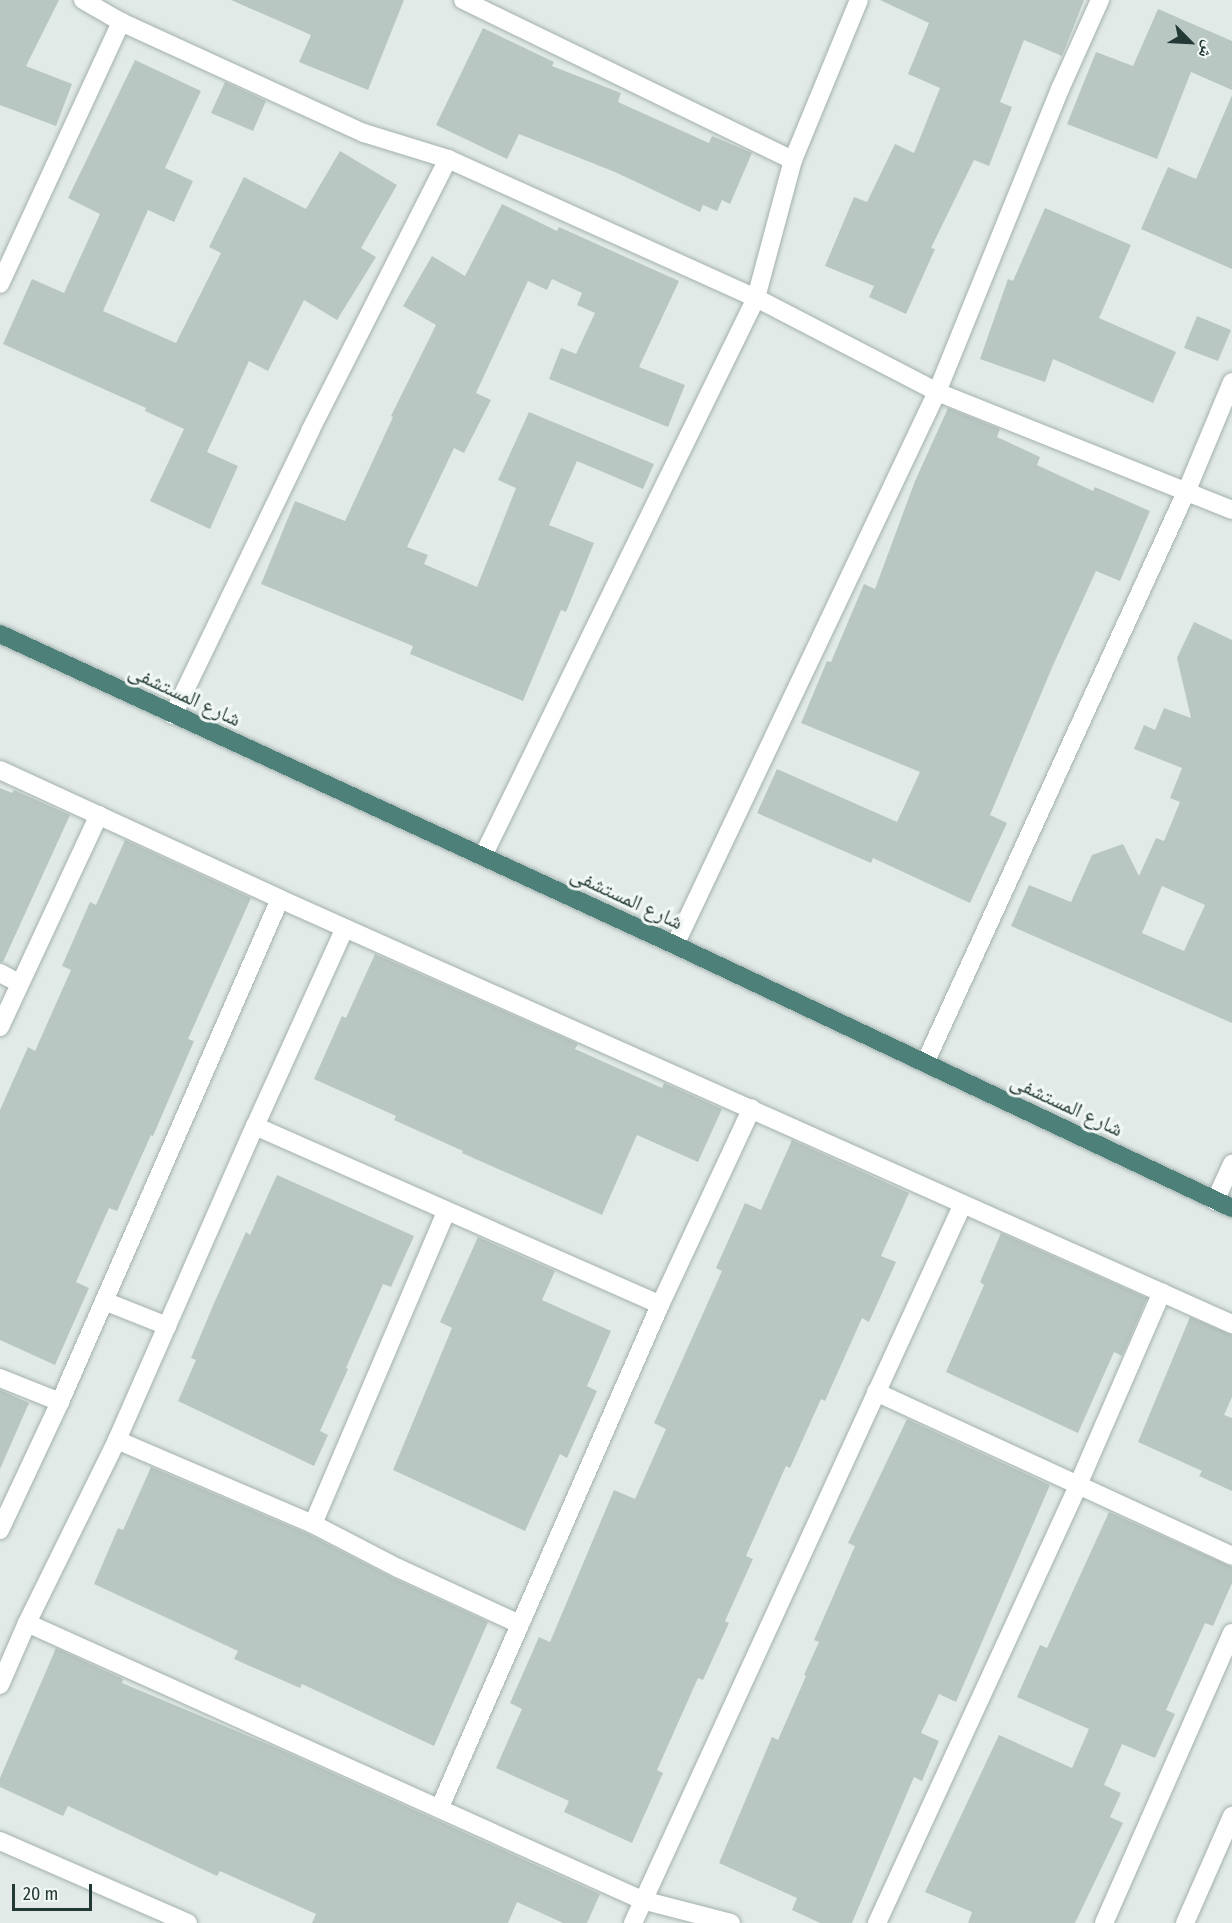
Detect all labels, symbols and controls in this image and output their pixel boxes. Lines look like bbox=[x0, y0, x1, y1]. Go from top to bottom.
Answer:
north arrow bbox=[1160, 12, 1220, 72]
text: ش bbox=[1195, 38, 1219, 61]
street label: شارع المستشفى bbox=[125, 658, 245, 732]
street label: شارع المستشفى bbox=[567, 861, 687, 935]
street label: شارع المستشفى bbox=[1007, 1068, 1127, 1142]
scale bar bbox=[15, 1872, 94, 1910]
text: 20 m bbox=[23, 1883, 58, 1905]

